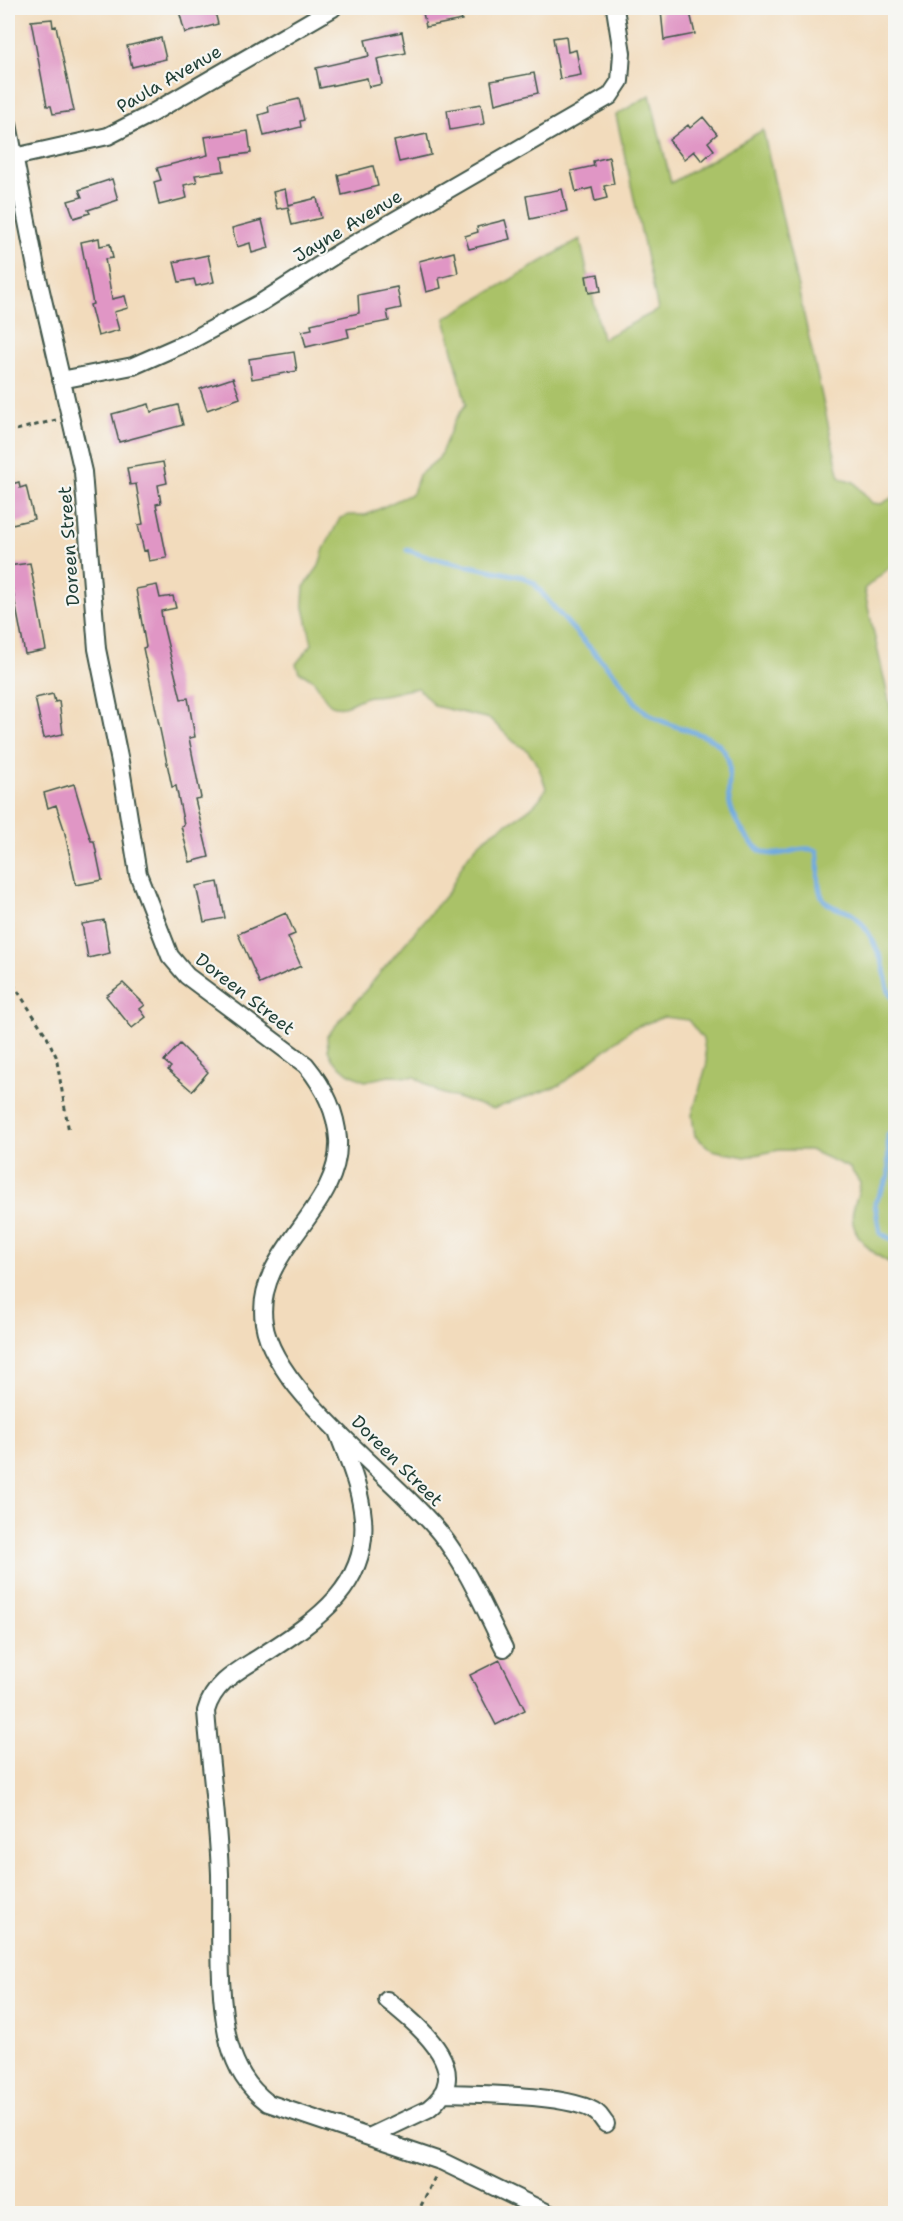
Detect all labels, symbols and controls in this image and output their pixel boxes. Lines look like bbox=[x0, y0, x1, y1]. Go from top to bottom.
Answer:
street label: Paula Avenue bbox=[112, 39, 226, 119]
street label: Jayne Avenue bbox=[289, 184, 407, 268]
street label: Doreen Street bbox=[53, 485, 85, 607]
street label: Doreen Street bbox=[190, 948, 300, 1040]
street label: Doreen Street bbox=[346, 1410, 448, 1512]

